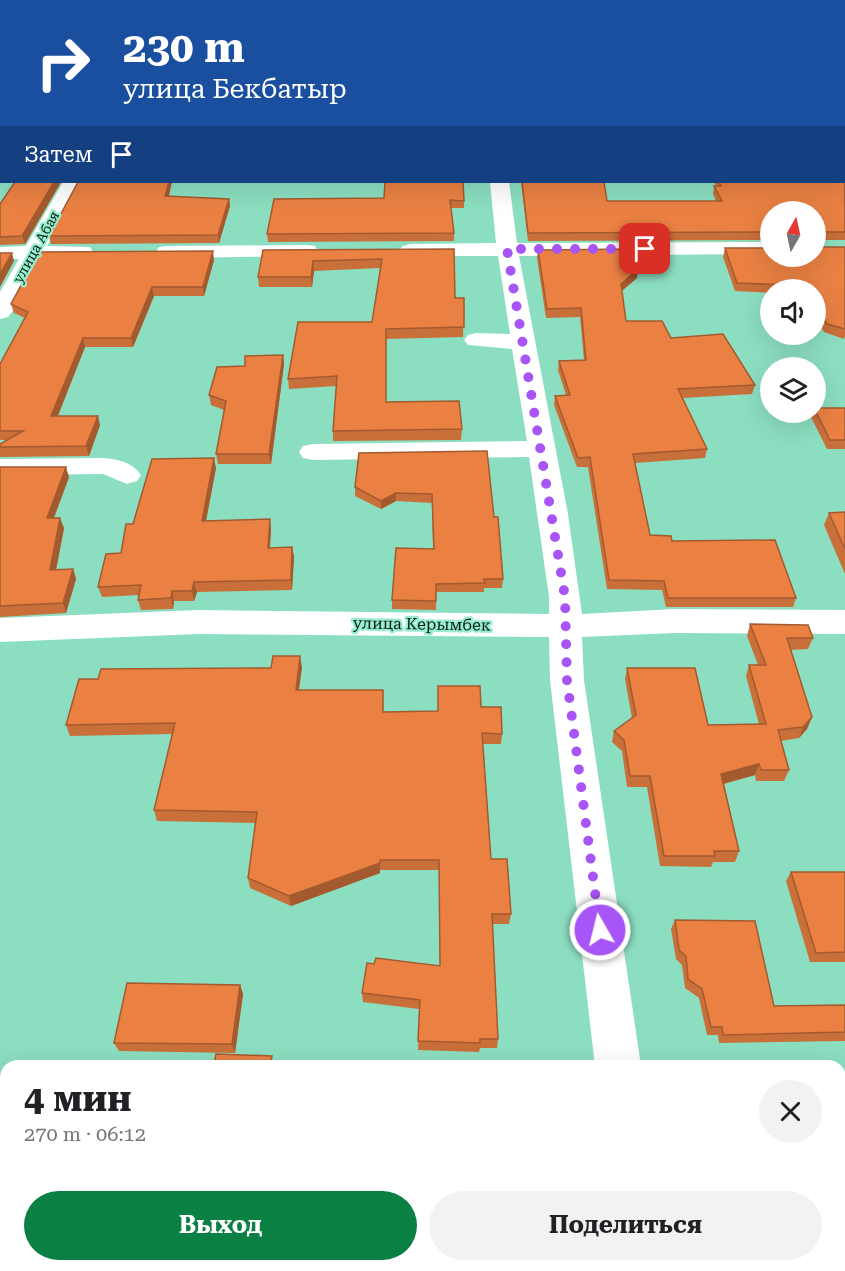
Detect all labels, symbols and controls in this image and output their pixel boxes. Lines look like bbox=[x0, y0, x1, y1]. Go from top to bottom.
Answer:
text: 230 m bbox=[123, 23, 245, 72]
icon: right bbox=[24, 24, 102, 102]
text: улица Бекбатыр bbox=[123, 73, 347, 105]
icon: arrive bbox=[105, 138, 138, 171]
text: Затем bbox=[24, 142, 93, 167]
north arrow bbox=[760, 201, 826, 267]
map controls bbox=[760, 201, 826, 423]
street label: улица Абая bbox=[10, 208, 62, 286]
pin bbox=[619, 223, 670, 274]
icon: arrive bbox=[628, 232, 661, 265]
button: sound bbox=[760, 279, 826, 345]
button: layers bbox=[760, 357, 826, 423]
street label: улица Керымбек bbox=[353, 613, 491, 635]
position arrow bbox=[568, 898, 632, 962]
text: 4 мин bbox=[24, 1078, 132, 1120]
button: close bbox=[759, 1080, 822, 1143]
text: 270 m · 06:12 bbox=[24, 1122, 146, 1146]
button: Выход bbox=[24, 1191, 417, 1260]
button: Поделиться bbox=[429, 1191, 822, 1260]

